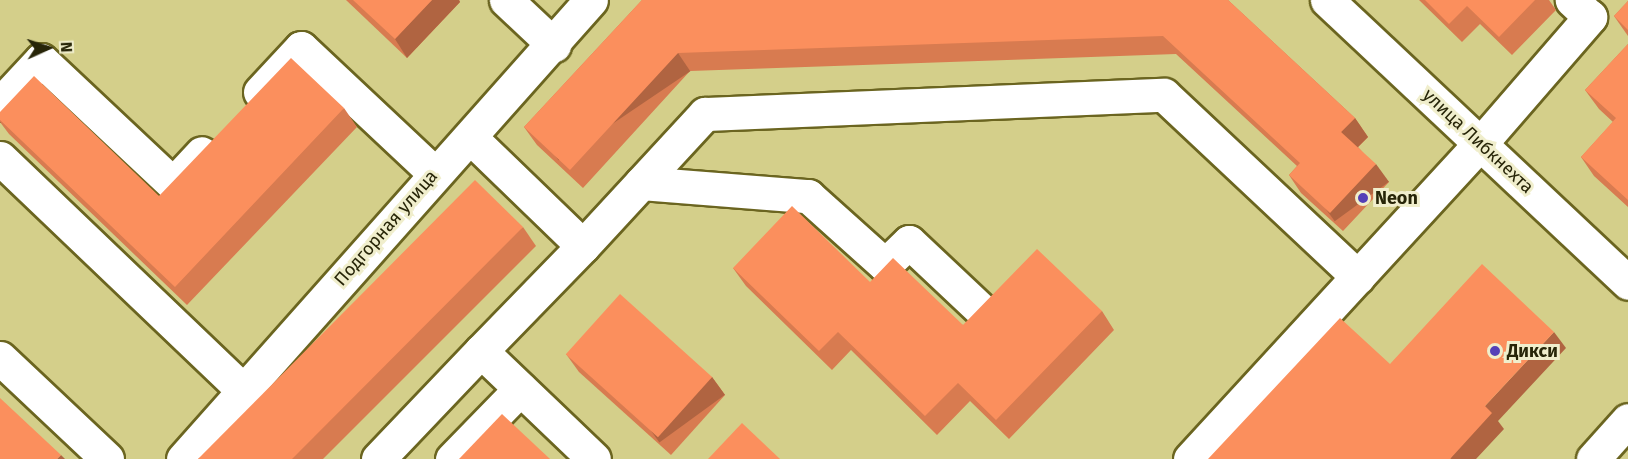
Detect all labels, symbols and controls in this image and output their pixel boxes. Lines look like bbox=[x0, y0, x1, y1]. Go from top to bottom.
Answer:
north arrow bbox=[18, 18, 78, 78]
text: N bbox=[57, 41, 76, 53]
street label: улица Либкнехта bbox=[1418, 84, 1538, 198]
street label: Подгорная улица bbox=[330, 166, 442, 290]
place label: Neon bbox=[1375, 187, 1418, 209]
marker: Neon bbox=[1356, 191, 1370, 205]
place label: Дикси bbox=[1507, 340, 1558, 362]
marker: Дикси bbox=[1488, 344, 1502, 358]

